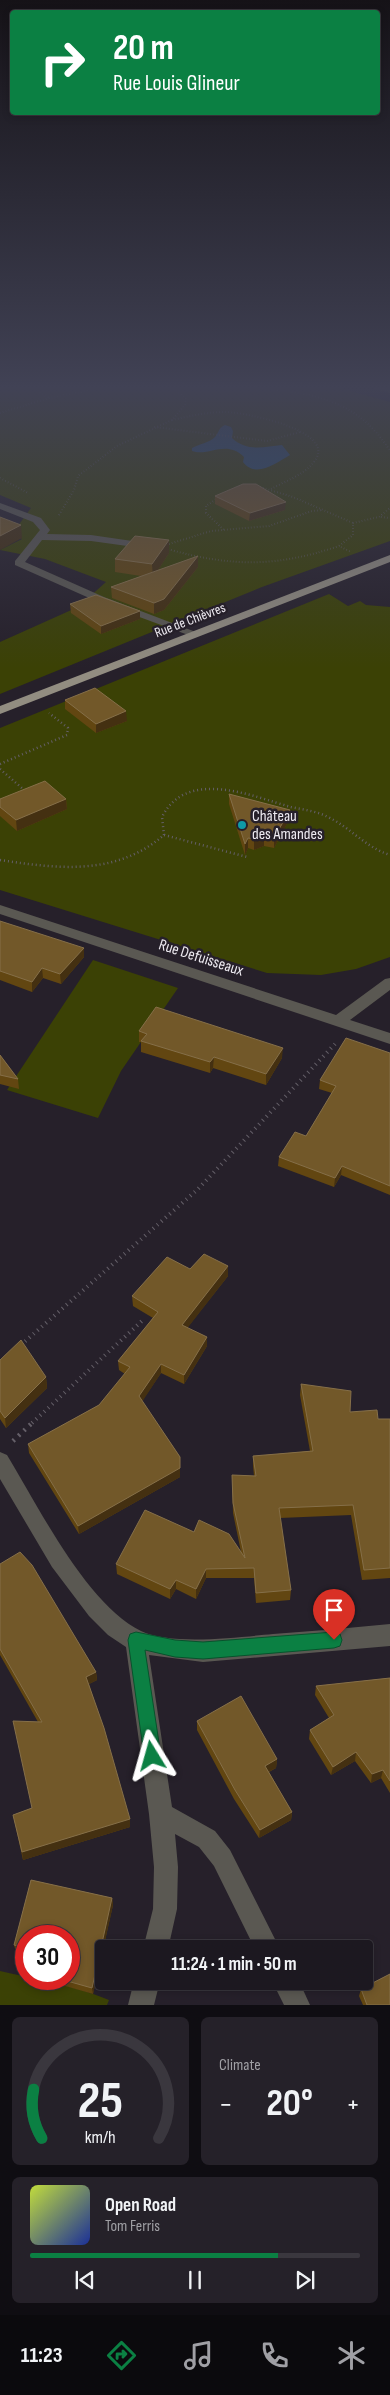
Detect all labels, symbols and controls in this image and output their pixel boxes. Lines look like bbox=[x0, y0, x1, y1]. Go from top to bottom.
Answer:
text: 20 m bbox=[113, 27, 174, 70]
icon: right bbox=[30, 30, 95, 95]
text: Rue Louis Glineur bbox=[113, 70, 240, 97]
street label: Rue de Chièvres bbox=[152, 599, 228, 641]
place label: Château des Amandes bbox=[252, 807, 323, 844]
marker: Château des Amandes bbox=[236, 819, 248, 831]
street label: Rue Defuisseaux bbox=[156, 935, 246, 981]
pin bbox=[313, 1589, 355, 1640]
icon: arrive bbox=[320, 1596, 348, 1624]
position arrow bbox=[125, 1729, 177, 1781]
speed limit sign: 30 bbox=[15, 1925, 80, 1990]
text: 11:24 · 1 min · 50 m bbox=[171, 1953, 297, 1976]
text: Climate bbox=[219, 2056, 261, 2075]
text: 25 bbox=[78, 2070, 123, 2133]
text: 20° bbox=[266, 2081, 313, 2126]
text: − bbox=[219, 2088, 233, 2121]
text: + bbox=[346, 2088, 360, 2121]
text: km/h bbox=[85, 2127, 116, 2148]
text: Open Road bbox=[105, 2194, 176, 2217]
text: Tom Ferris bbox=[105, 2217, 160, 2236]
icon: previous bbox=[71, 2266, 99, 2294]
icon: pause bbox=[181, 2266, 209, 2294]
icon: next bbox=[291, 2266, 319, 2294]
icon: directions bbox=[104, 2338, 139, 2373]
icon: music bbox=[181, 2338, 216, 2373]
icon: phone bbox=[257, 2338, 292, 2373]
icon: climate bbox=[334, 2338, 369, 2373]
text: 11:23 bbox=[21, 2342, 63, 2369]

